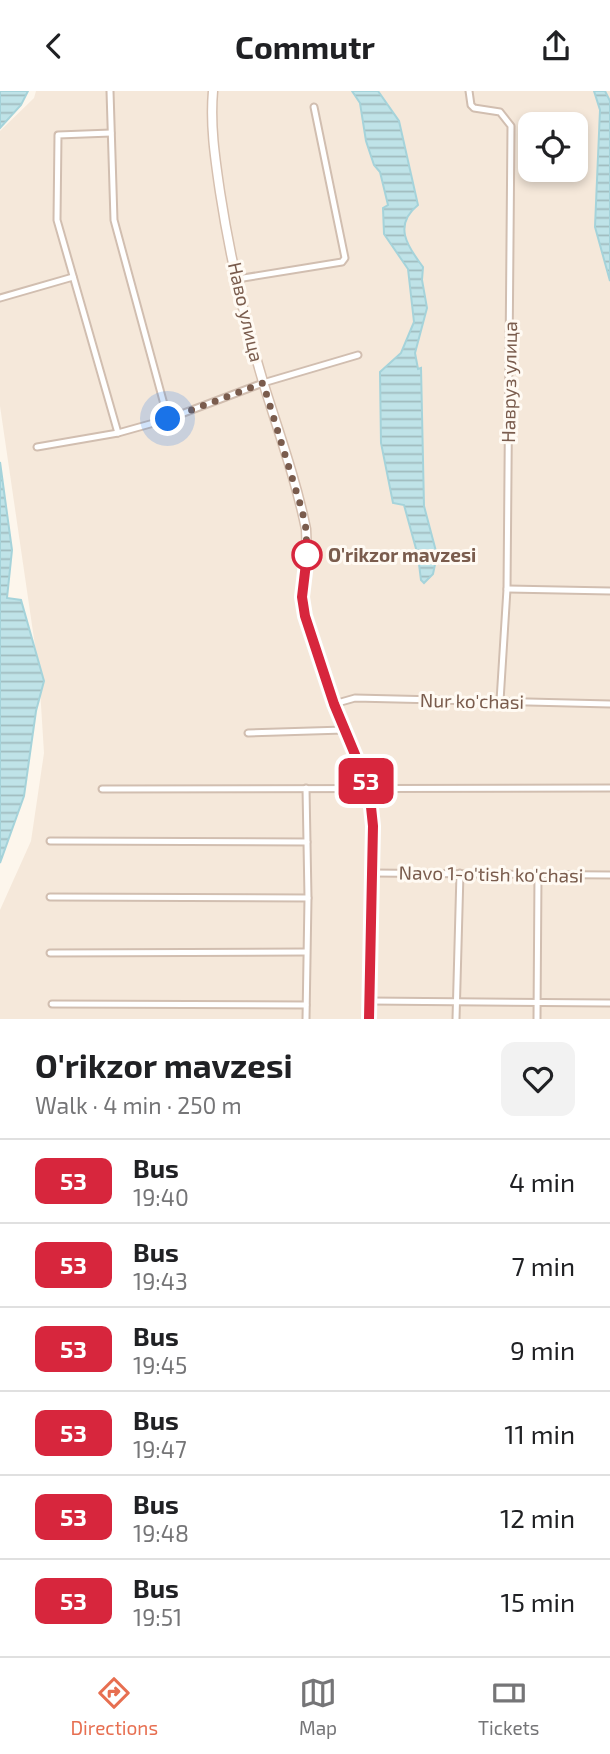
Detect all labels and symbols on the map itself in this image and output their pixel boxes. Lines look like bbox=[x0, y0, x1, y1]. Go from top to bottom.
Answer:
street label: Наво улица bbox=[223, 260, 269, 364]
street label: Навруз улица bbox=[496, 321, 522, 443]
your location bbox=[150, 401, 185, 436]
marker: O'rikzor mavzesi bbox=[292, 540, 322, 570]
place label: O'rikzor mavzesi bbox=[328, 543, 476, 566]
street label: Nur ko'chasi bbox=[420, 688, 524, 713]
line badge: 53 bbox=[334, 758, 398, 804]
street label: Navo 1-o'tish ko'chasi bbox=[398, 860, 584, 887]

